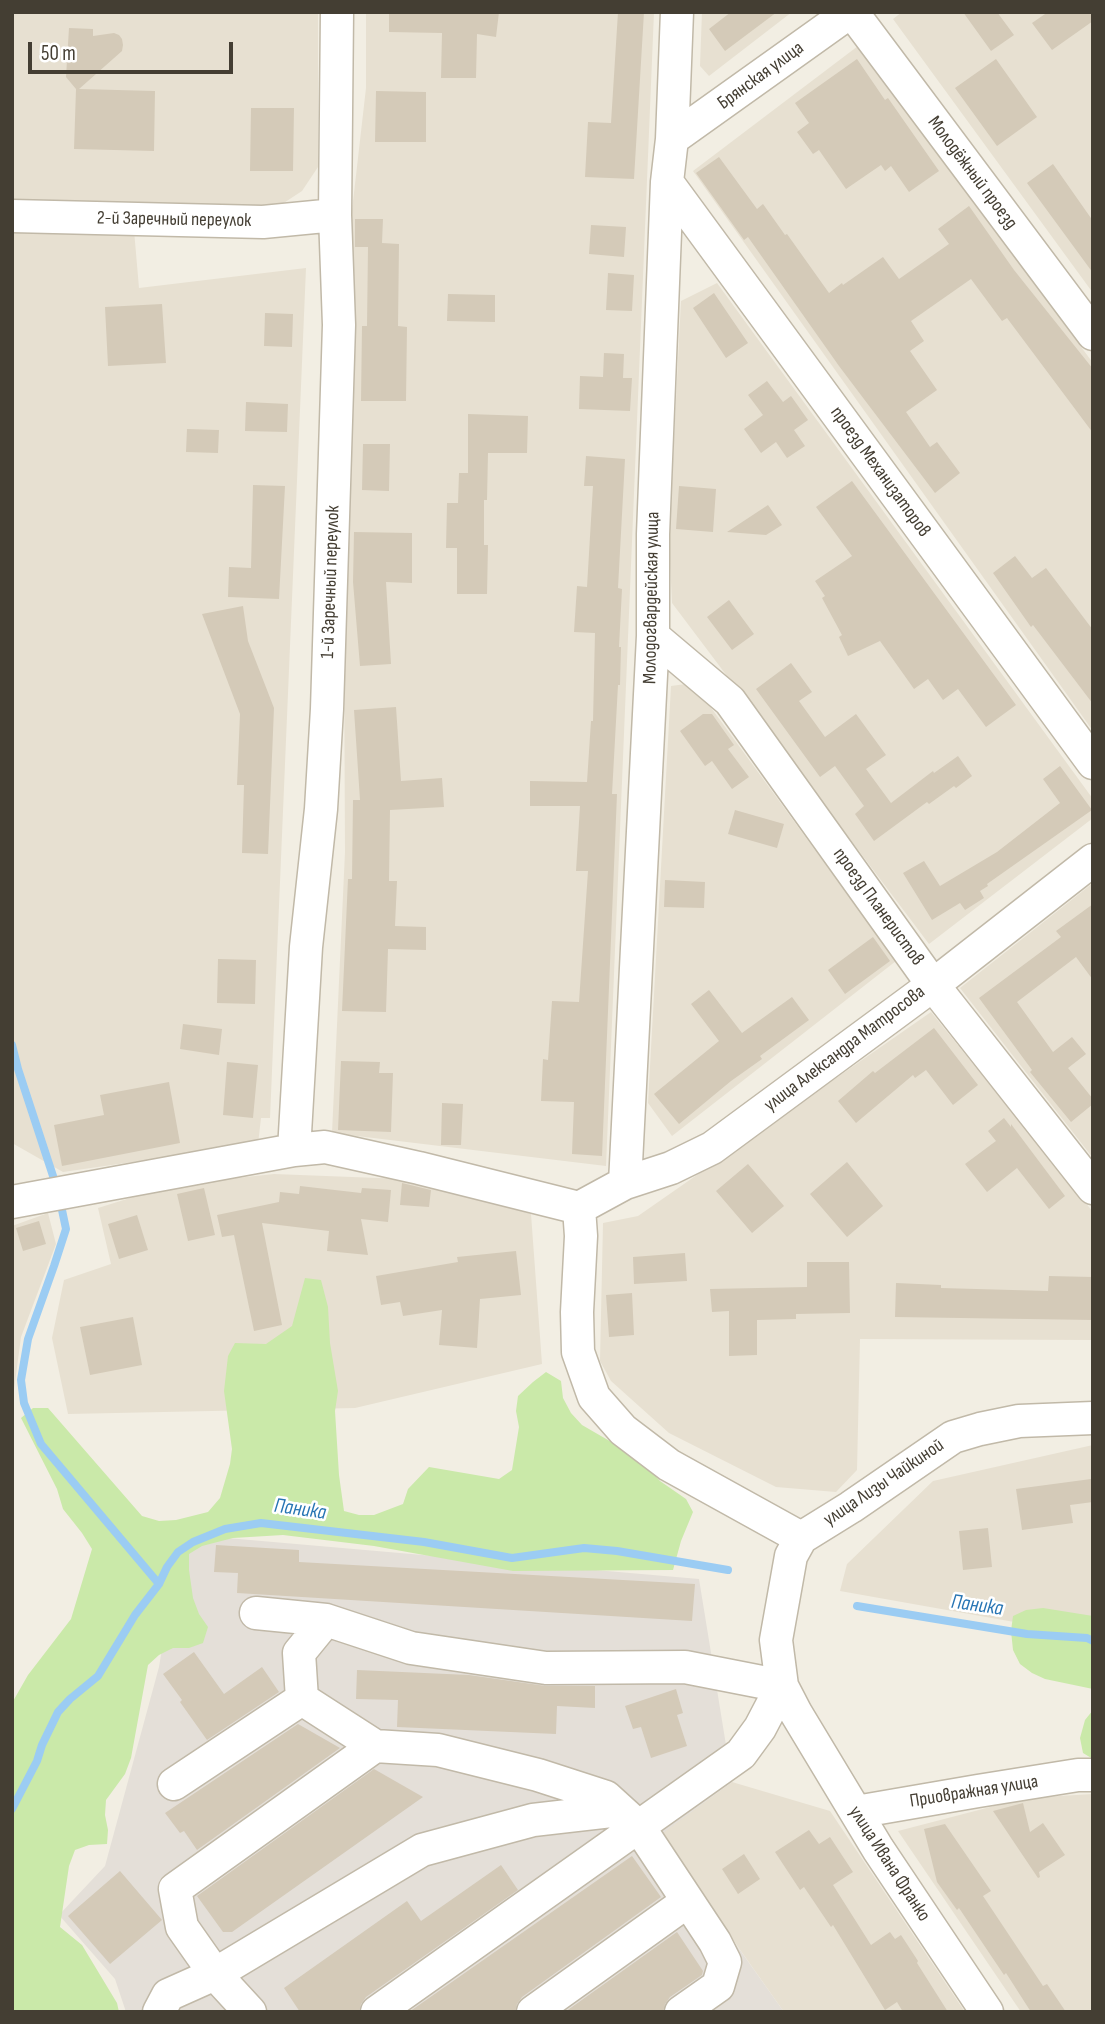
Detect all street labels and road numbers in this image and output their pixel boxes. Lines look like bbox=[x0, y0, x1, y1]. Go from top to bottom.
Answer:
street label: Брянская улица bbox=[713, 37, 809, 115]
street label: Молодёжный проезд bbox=[922, 112, 1022, 234]
street label: 2-й Заречный переулок bbox=[97, 207, 251, 233]
street label: проезд Механизаторов bbox=[825, 402, 935, 542]
street label: 1-й Заречный переулок bbox=[317, 505, 345, 659]
street label: Молодогвардейская улица bbox=[639, 512, 665, 684]
street label: проезд Планеристов bbox=[828, 844, 928, 970]
street label: улица Александра Матросова bbox=[760, 981, 930, 1117]
street label: улица Лизы Чайкиной bbox=[820, 1434, 948, 1532]
street label: Приовражная улица bbox=[908, 1771, 1040, 1813]
street label: улица Ивана Франко bbox=[843, 1802, 935, 1926]

